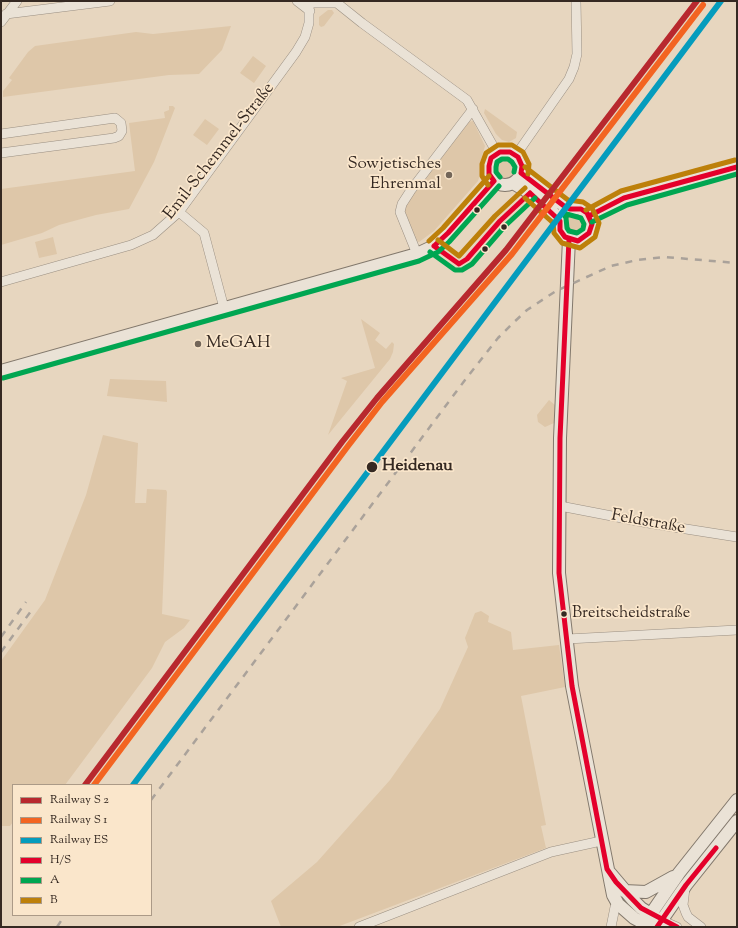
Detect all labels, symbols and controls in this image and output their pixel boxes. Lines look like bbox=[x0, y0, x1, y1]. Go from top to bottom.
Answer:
street label: Emil-Schemmel-Straße bbox=[160, 79, 280, 225]
place label: Sowjetisches Ehrenmal bbox=[347, 155, 441, 195]
marker: Sowjetisches Ehrenmal bbox=[444, 170, 454, 180]
unlabelled marker bbox=[472, 205, 482, 215]
unlabelled marker bbox=[499, 222, 509, 232]
unlabelled marker bbox=[480, 244, 490, 254]
place label: MeGAH bbox=[206, 334, 270, 354]
marker: MeGAH bbox=[193, 339, 203, 349]
place label: Heidenau bbox=[382, 457, 453, 477]
marker: Heidenau bbox=[365, 460, 379, 474]
street label: Feldstraße bbox=[609, 506, 687, 540]
place label: Breitscheidstraße bbox=[572, 604, 690, 624]
marker: Breitscheidstraße bbox=[559, 609, 569, 619]
legend bbox=[12, 784, 152, 916]
text: Railway S 2 bbox=[50, 791, 109, 809]
text: Railway S 1 bbox=[50, 811, 107, 829]
text: Railway ES bbox=[50, 831, 108, 849]
text: H/S bbox=[50, 851, 71, 869]
text: A bbox=[50, 871, 60, 889]
text: B bbox=[50, 891, 58, 909]

